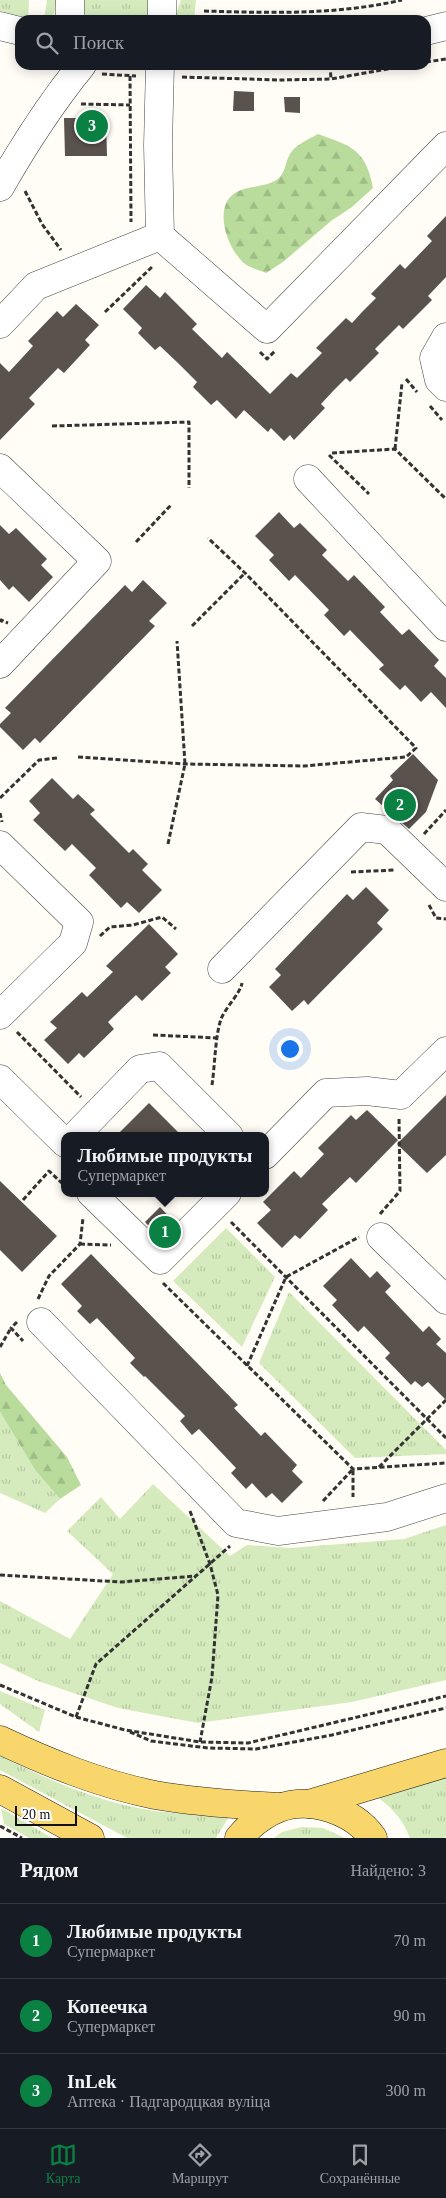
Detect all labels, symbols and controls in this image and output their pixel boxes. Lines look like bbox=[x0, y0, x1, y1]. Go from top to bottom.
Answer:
search box bbox=[15, 15, 431, 70]
icon: search bbox=[33, 29, 61, 57]
text: Поиск bbox=[73, 32, 124, 53]
pin: 3 bbox=[76, 107, 108, 145]
pin: 2 bbox=[384, 786, 416, 824]
your location bbox=[277, 1036, 303, 1062]
popup bbox=[61, 1132, 269, 1197]
text: Любимые продукты bbox=[78, 1145, 252, 1166]
text: Супермаркет bbox=[78, 1167, 166, 1184]
pin: 1 bbox=[149, 1213, 181, 1251]
scale bar bbox=[15, 1803, 78, 1826]
text: 20 m bbox=[22, 1807, 50, 1822]
text: Рядом bbox=[20, 1858, 79, 1882]
text: Найдено: 3 bbox=[351, 1862, 426, 1879]
text: Любимые продукты bbox=[67, 1921, 242, 1942]
text: 1 bbox=[32, 1932, 40, 1949]
text: 70 m bbox=[394, 1932, 426, 1949]
text: Супермаркет bbox=[67, 1943, 155, 1960]
text: Копеечка bbox=[67, 1996, 148, 2017]
text: 2 bbox=[32, 2007, 40, 2024]
text: 90 m bbox=[394, 2007, 426, 2024]
text: Супермаркет bbox=[67, 2018, 155, 2035]
text: InLek bbox=[67, 2071, 117, 2092]
text: 3 bbox=[32, 2082, 40, 2099]
text: 300 m bbox=[386, 2082, 426, 2099]
text: Аптека · Падгародцкая вуліца bbox=[67, 2093, 270, 2110]
tab: Карта bbox=[46, 2141, 80, 2187]
tab: Маршрут bbox=[172, 2141, 228, 2187]
tab: Сохранённые bbox=[320, 2141, 400, 2187]

